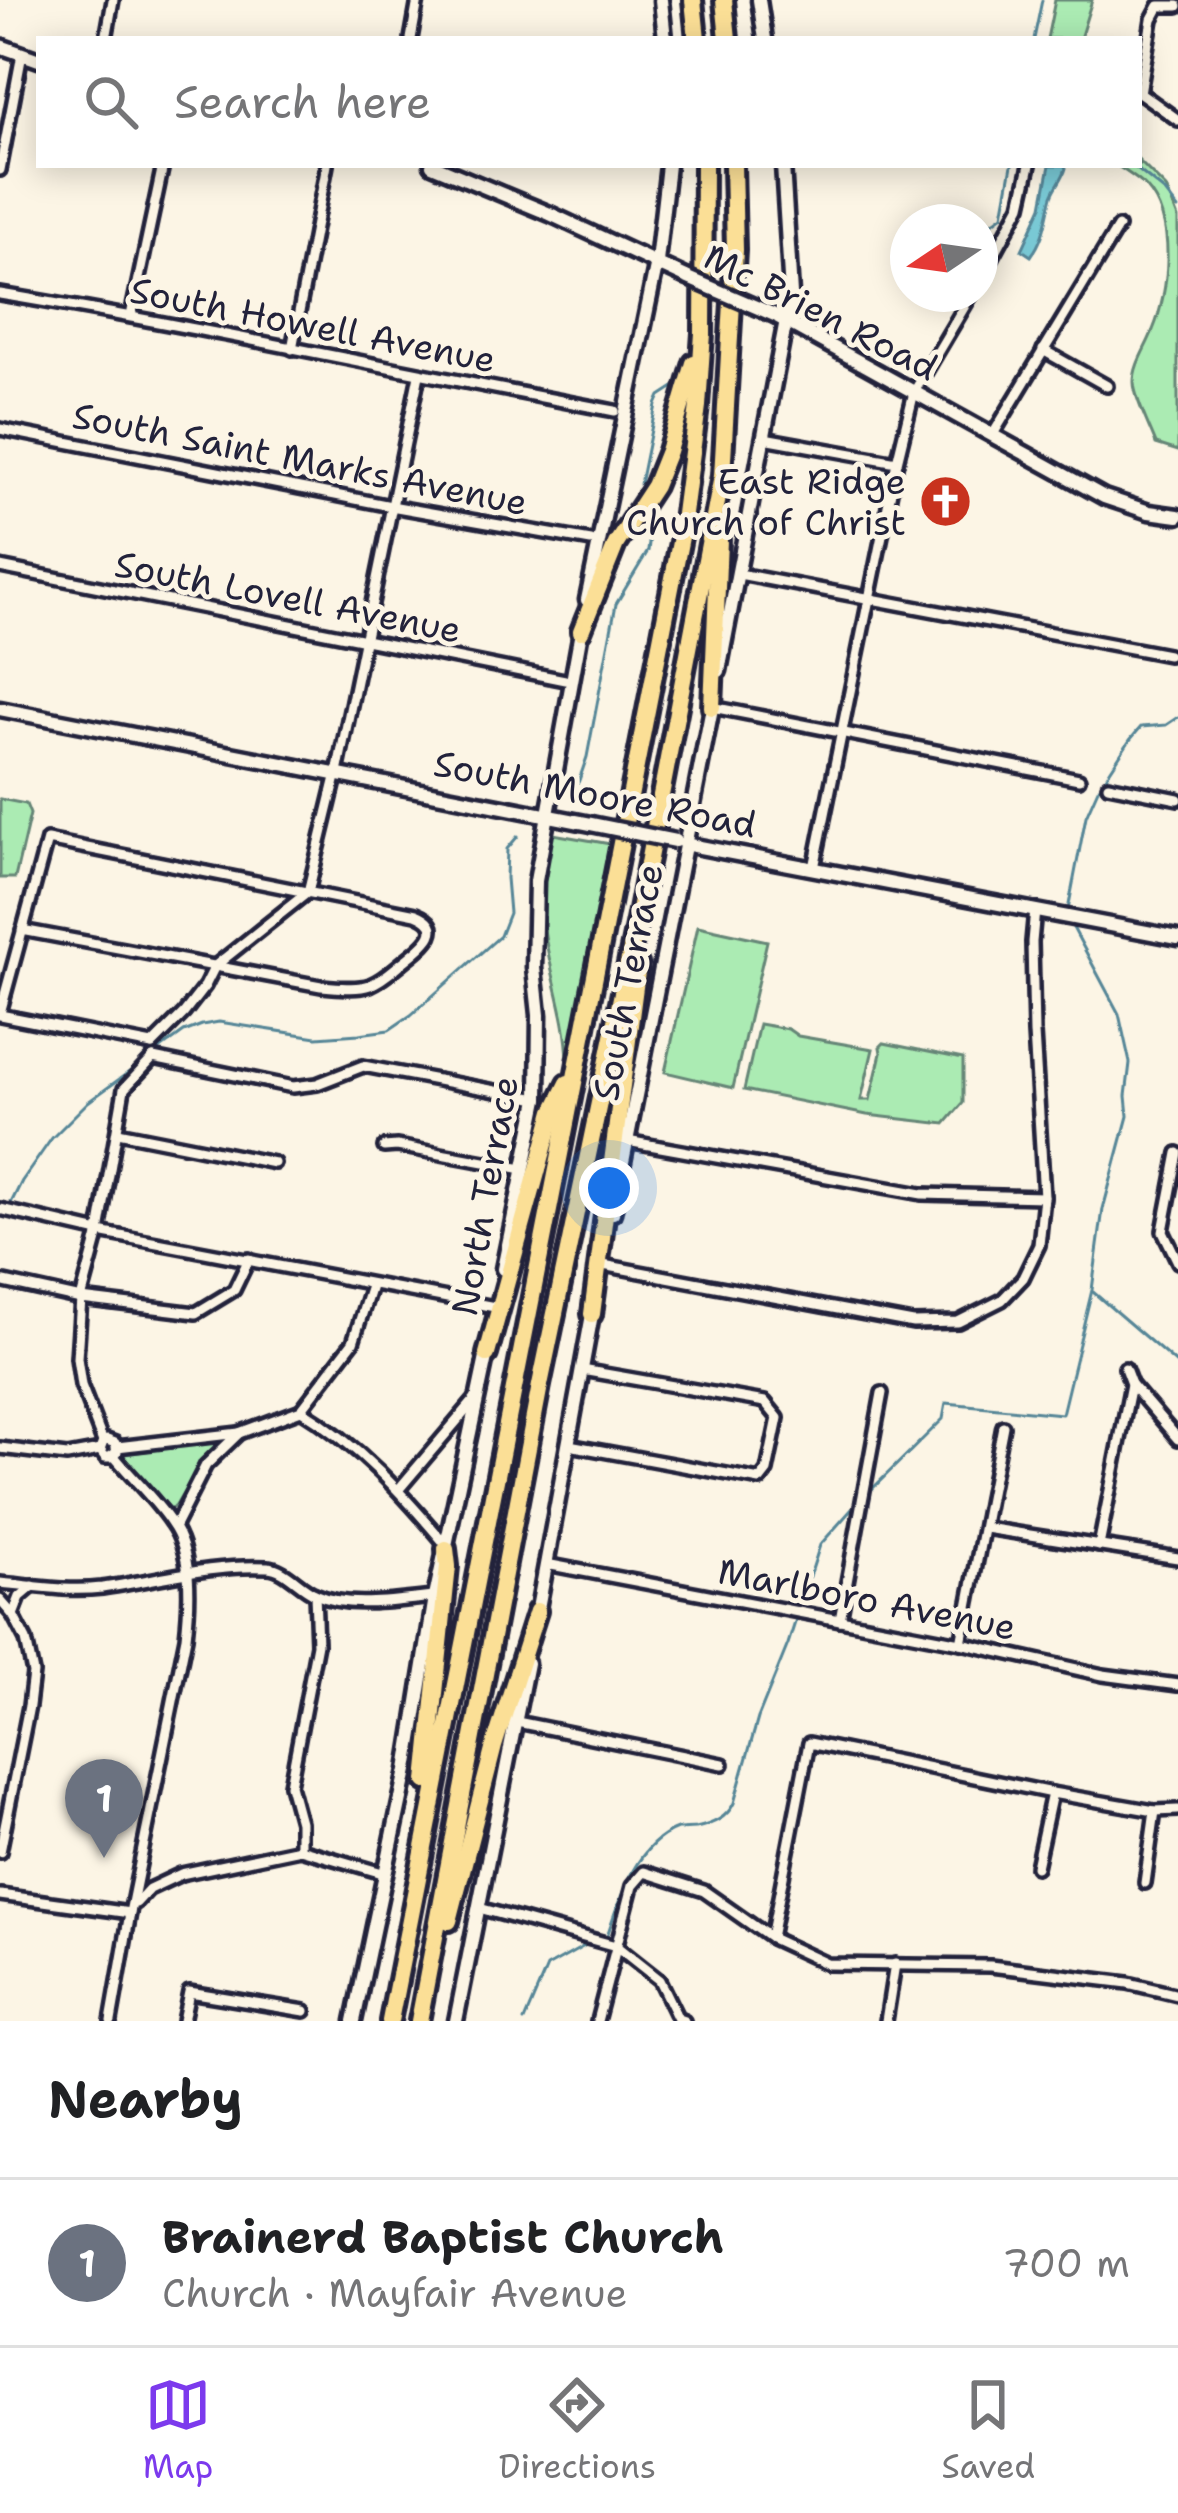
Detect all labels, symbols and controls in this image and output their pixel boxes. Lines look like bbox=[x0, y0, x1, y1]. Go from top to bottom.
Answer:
search box bbox=[36, 36, 1142, 168]
icon: search bbox=[78, 69, 144, 135]
text: Search here bbox=[174, 72, 431, 132]
north arrow bbox=[890, 204, 998, 312]
street label: Mc Brien Road bbox=[696, 232, 946, 392]
street label: South Howell Avenue bbox=[126, 266, 500, 384]
street label: South Saint Marks Avenue bbox=[68, 391, 532, 527]
place label: East Ridge Church of Christ bbox=[626, 457, 906, 547]
church icon: East Ridge Church of Christ bbox=[917, 474, 973, 530]
street label: South Lovell Avenue bbox=[111, 539, 465, 655]
street label: South Moore Road bbox=[430, 739, 760, 849]
street label: South Terrace bbox=[581, 859, 675, 1105]
street label: North Terrace bbox=[440, 1072, 530, 1320]
your location bbox=[579, 1158, 639, 1218]
street label: Marlboro Avenue bbox=[714, 1546, 1020, 1652]
pin: 1 bbox=[65, 1759, 143, 1858]
text: Nearby bbox=[48, 2065, 243, 2133]
text: Brainerd Baptist Church bbox=[162, 2207, 724, 2267]
text: 1 bbox=[78, 2237, 96, 2289]
text: 700 m bbox=[1002, 2237, 1130, 2289]
text: Church · Mayfair Avenue bbox=[162, 2267, 628, 2319]
tab: Map bbox=[143, 2372, 213, 2489]
tab: Directions bbox=[499, 2372, 656, 2489]
tab: Saved bbox=[942, 2372, 1035, 2489]

